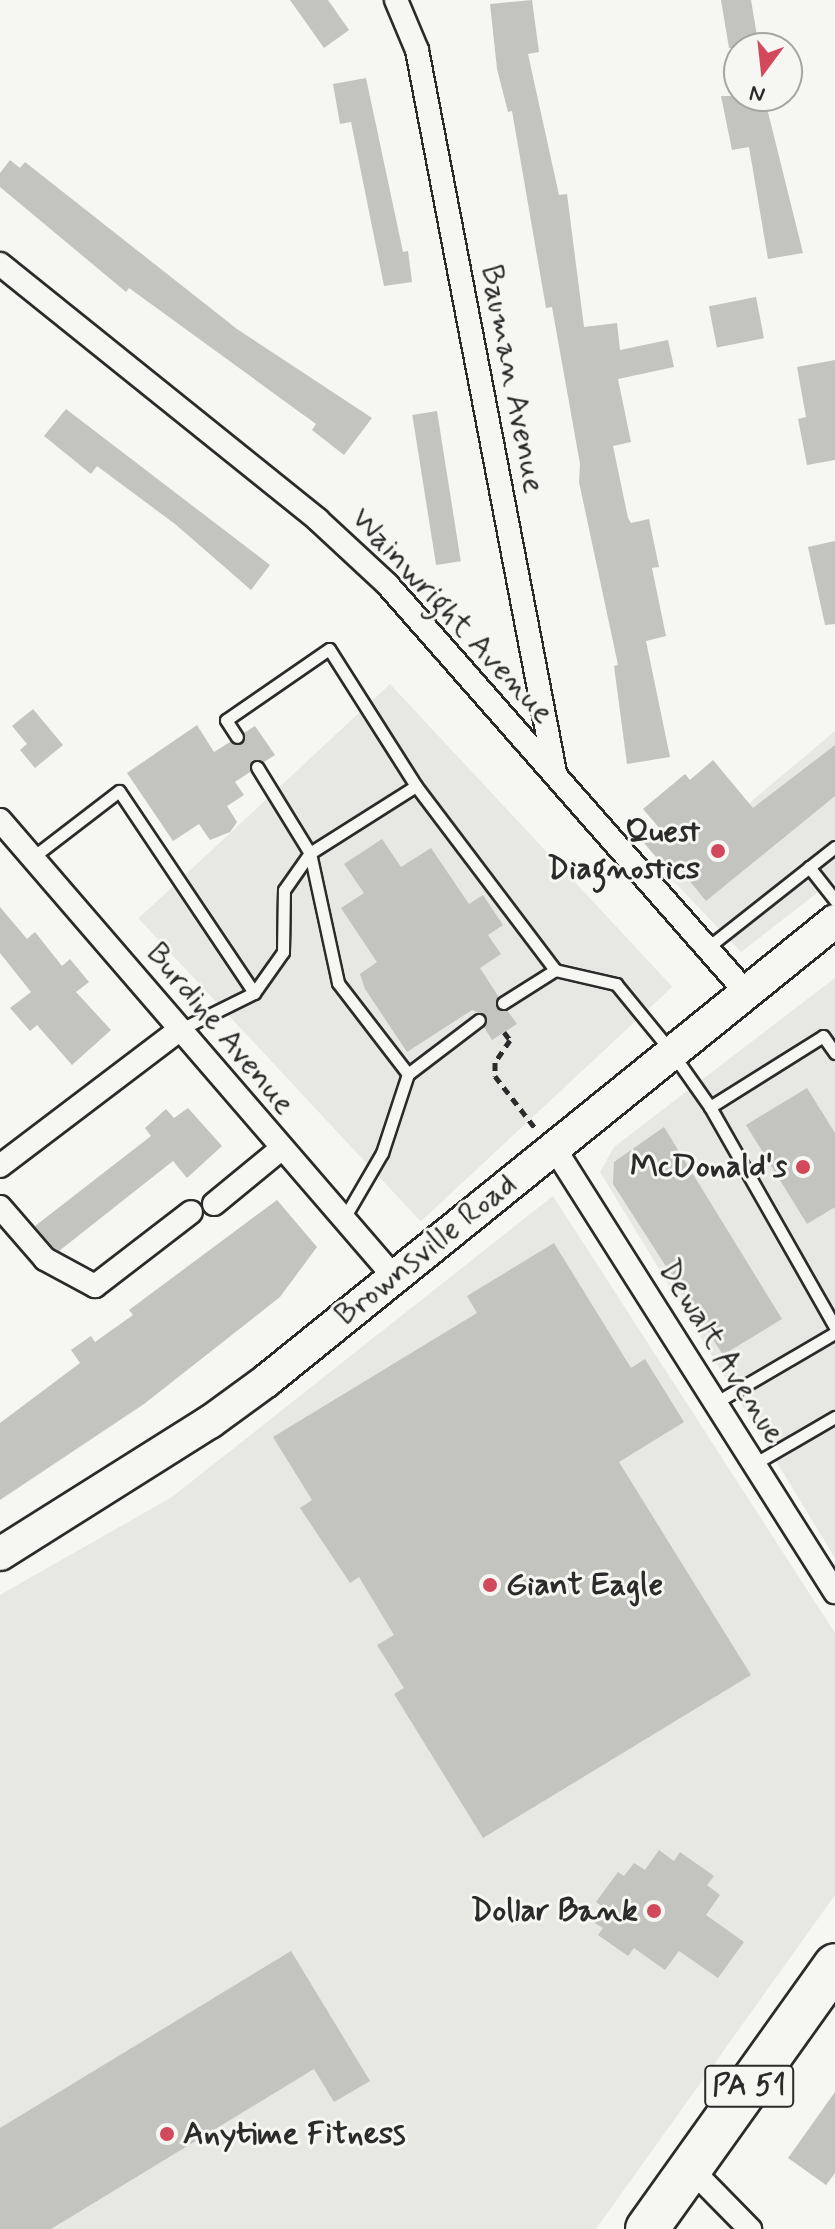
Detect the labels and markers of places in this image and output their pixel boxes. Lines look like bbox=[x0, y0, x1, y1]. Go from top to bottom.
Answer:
place label: Quest Diagnostics bbox=[547, 814, 700, 889]
marker: Quest Diagnostics bbox=[707, 840, 729, 862]
place label: McDonald's bbox=[630, 1148, 787, 1186]
marker: McDonald's bbox=[794, 1158, 812, 1176]
place label: Giant Eagle bbox=[506, 1566, 662, 1604]
marker: Giant Eagle bbox=[481, 1576, 499, 1594]
place label: Dollar Bank bbox=[480, 1892, 638, 1930]
marker: Dollar Bank bbox=[645, 1902, 663, 1920]
place label: Anytime Fitness bbox=[183, 2115, 411, 2153]
marker: Anytime Fitness bbox=[158, 2125, 176, 2143]

